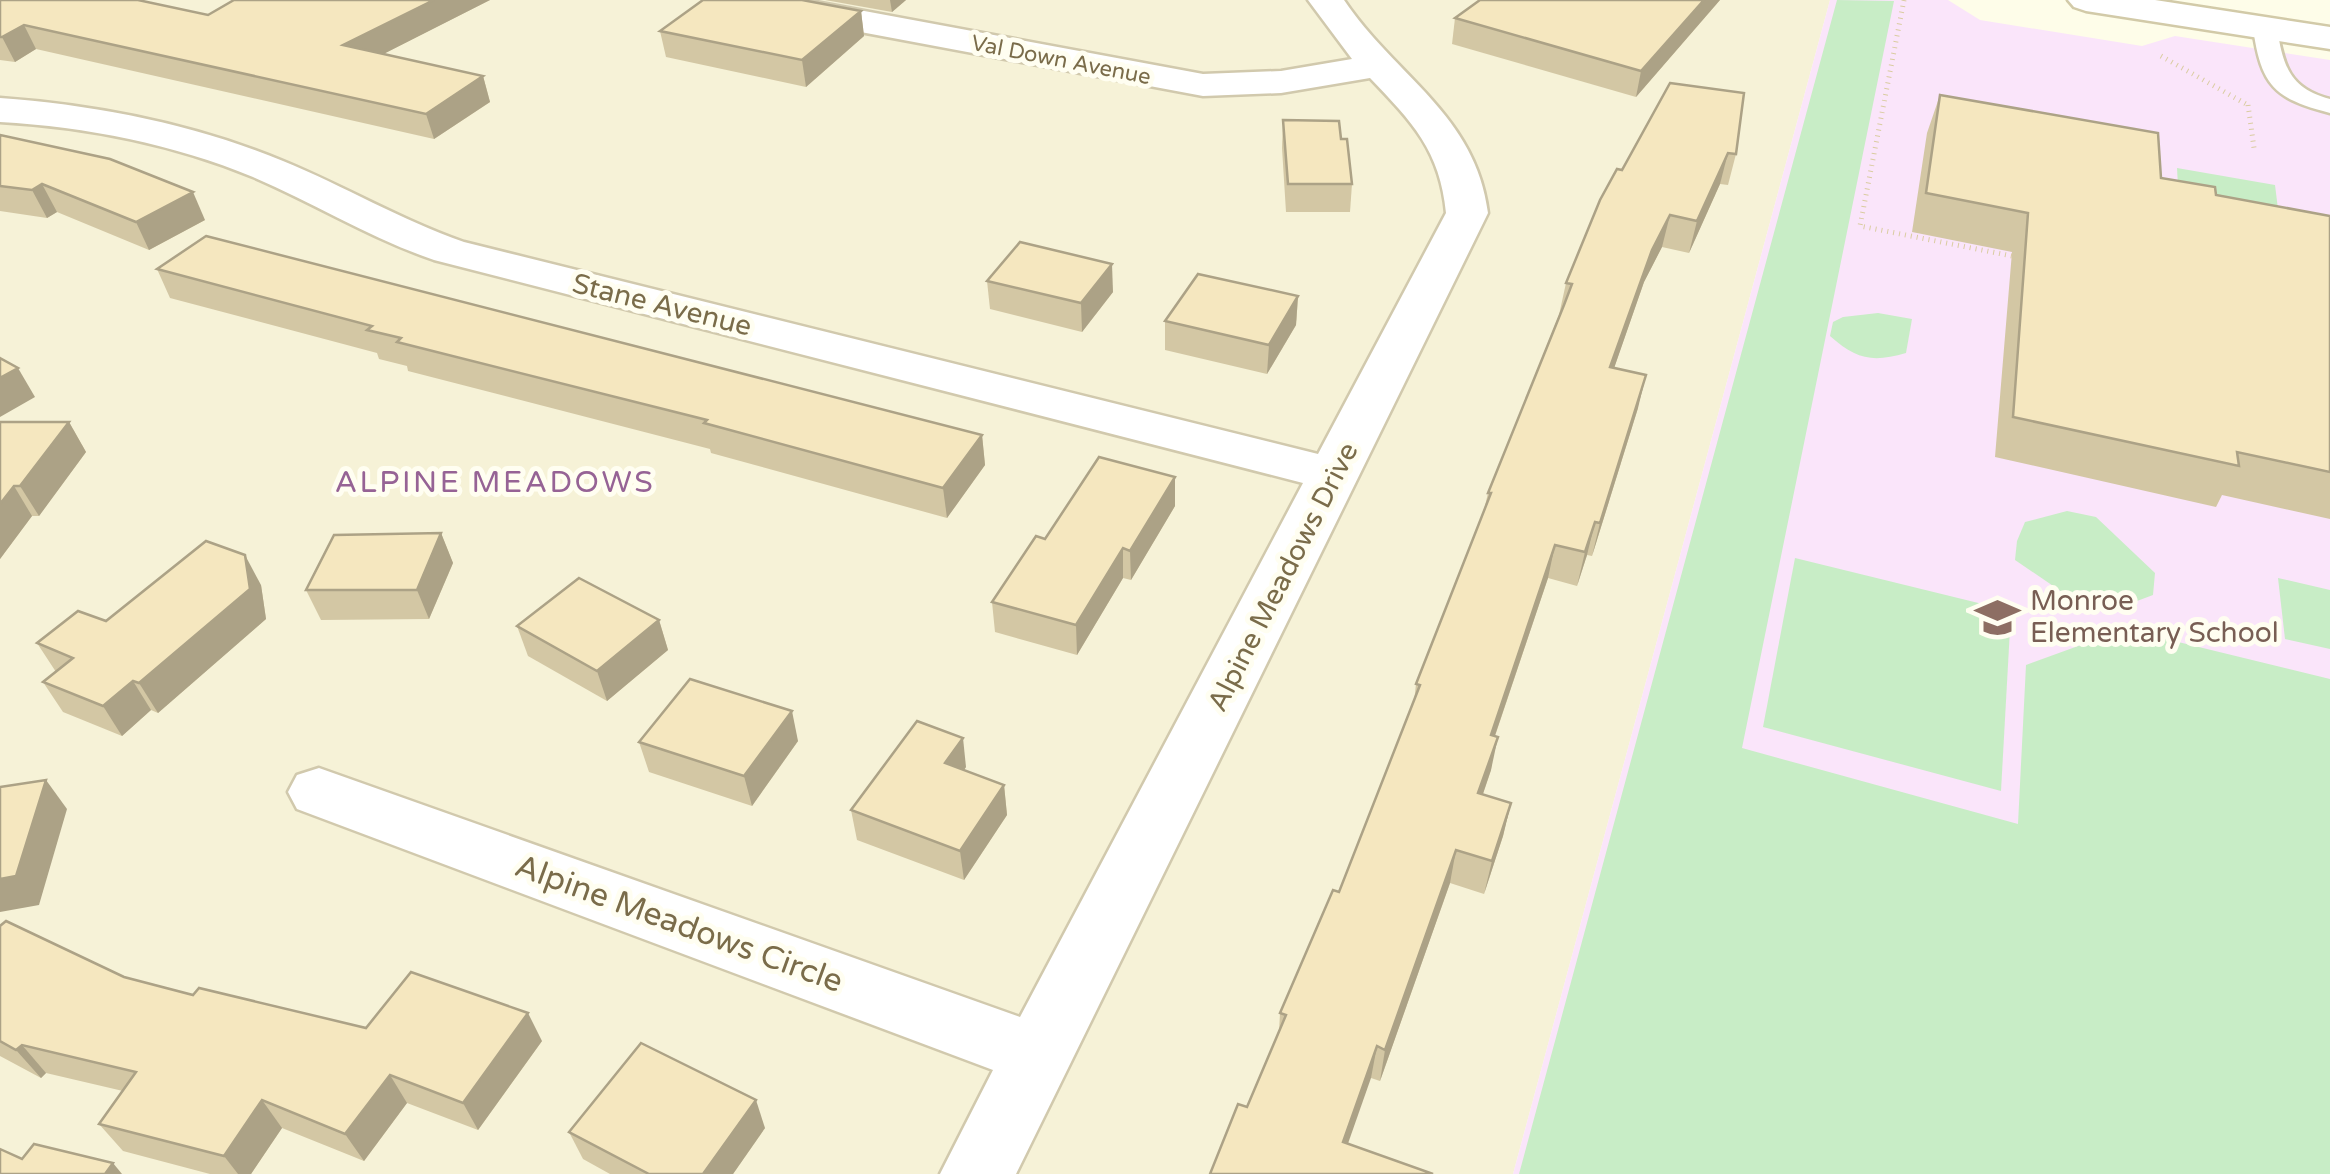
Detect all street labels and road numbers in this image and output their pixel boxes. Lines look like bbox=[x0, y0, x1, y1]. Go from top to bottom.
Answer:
street label: Val Down Avenue bbox=[969, 30, 1153, 90]
street label: Stane Avenue bbox=[569, 266, 755, 344]
street label: Alpine Meadows Drive bbox=[1200, 437, 1366, 717]
street label: Alpine Meadows Circle bbox=[510, 847, 848, 1001]

